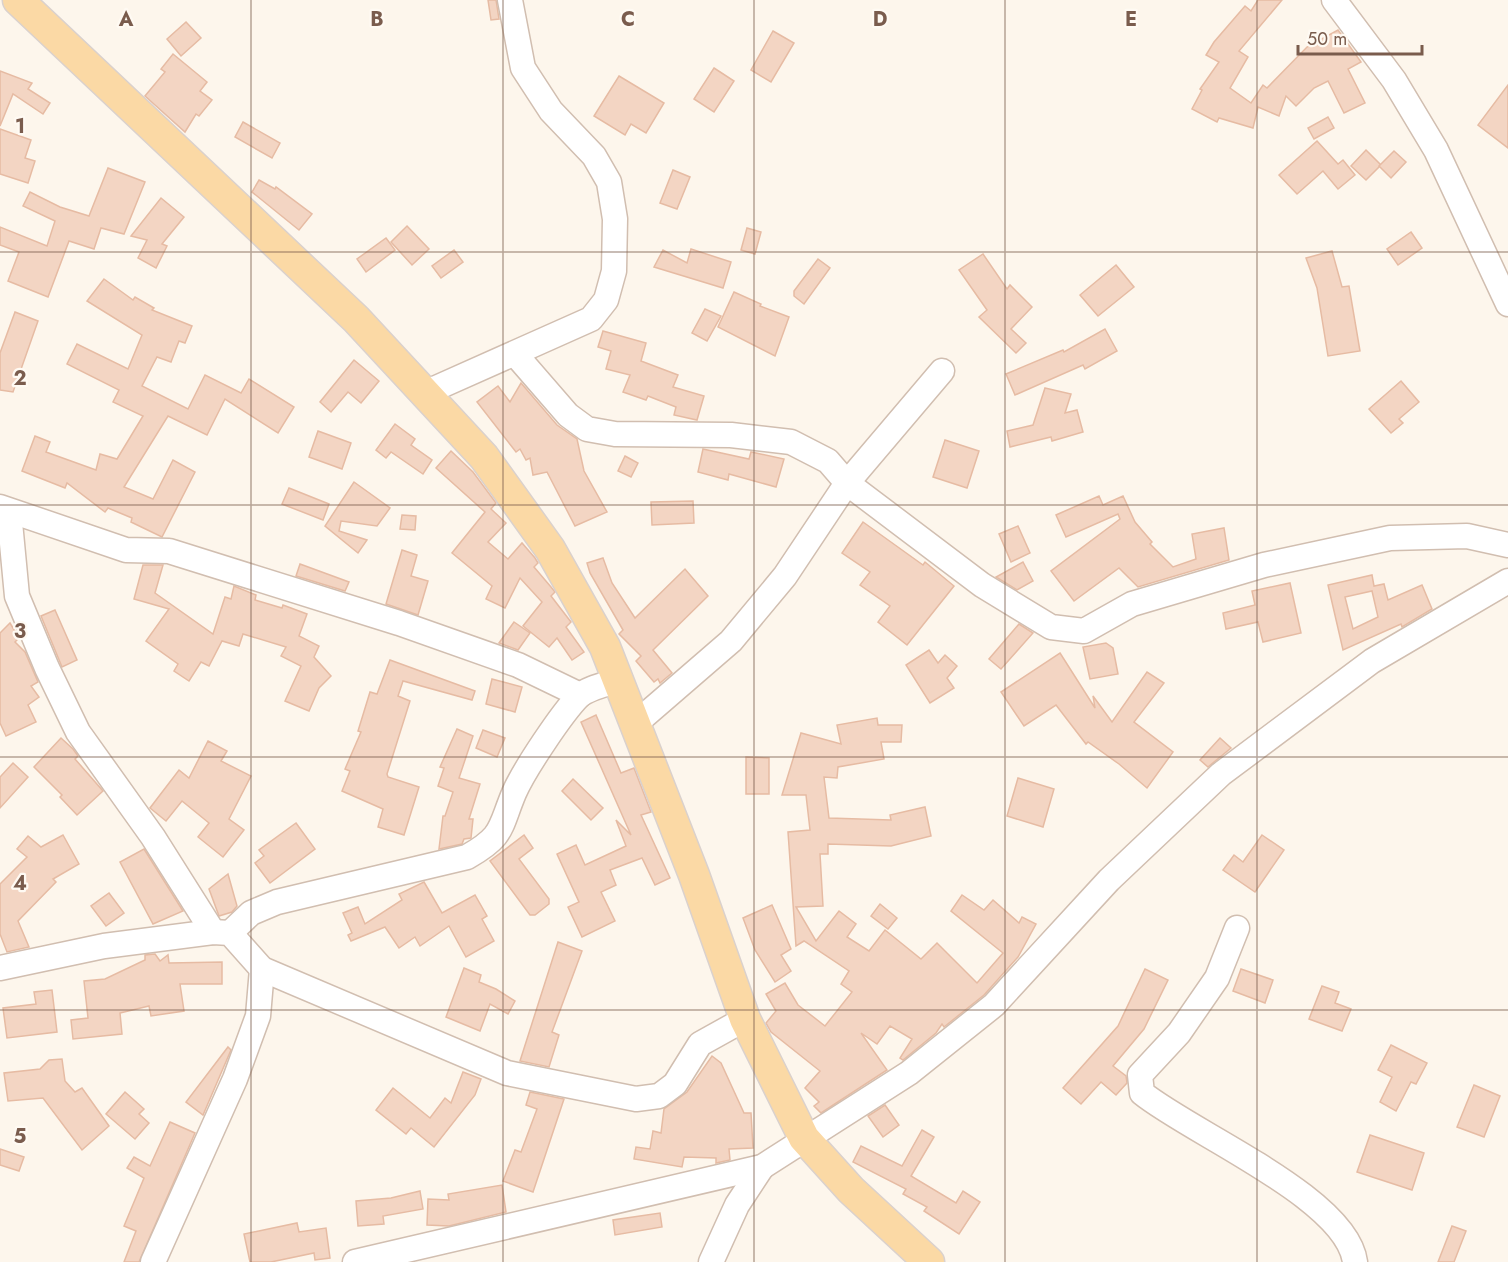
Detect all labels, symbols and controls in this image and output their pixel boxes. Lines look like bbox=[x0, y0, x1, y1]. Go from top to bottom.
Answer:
text: A bbox=[118, 5, 134, 34]
text: B bbox=[370, 5, 384, 34]
text: C bbox=[621, 5, 635, 34]
text: D bbox=[873, 5, 887, 34]
text: E bbox=[1125, 5, 1137, 34]
scale bar bbox=[1298, 18, 1422, 56]
text: 50 m bbox=[1307, 26, 1347, 52]
text: 1 bbox=[15, 112, 25, 141]
text: 2 bbox=[13, 364, 27, 393]
text: 3 bbox=[14, 617, 26, 646]
text: 4 bbox=[13, 869, 27, 898]
text: 5 bbox=[14, 1122, 27, 1151]

